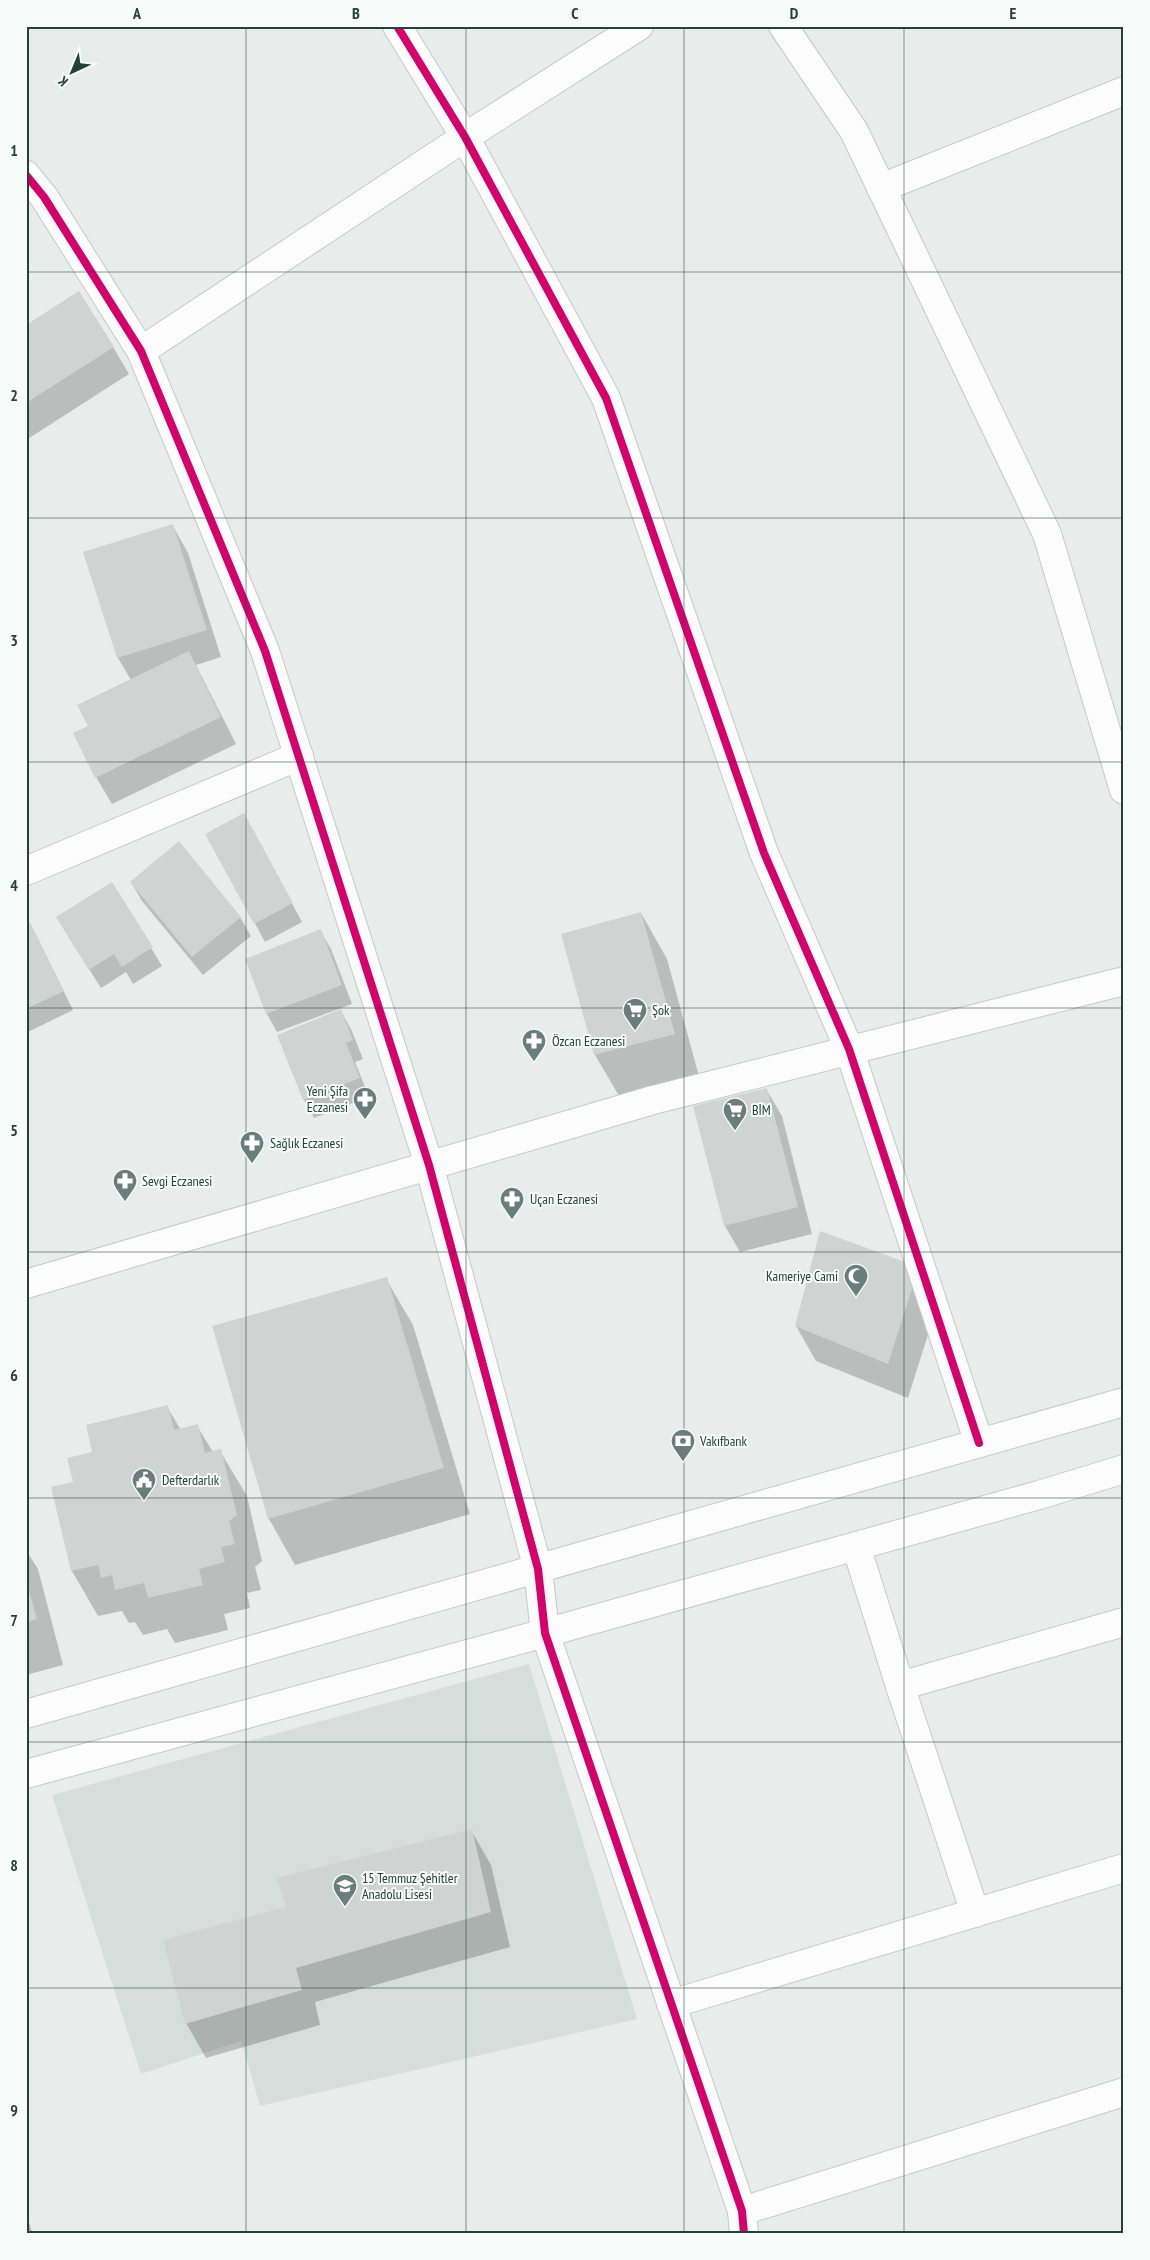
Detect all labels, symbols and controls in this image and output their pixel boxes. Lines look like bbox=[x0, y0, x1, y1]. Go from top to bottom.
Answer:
text: A bbox=[132, 3, 142, 23]
text: B bbox=[352, 3, 360, 23]
text: C bbox=[571, 3, 579, 23]
text: D bbox=[790, 3, 799, 23]
text: E bbox=[1010, 3, 1017, 23]
north arrow bbox=[48, 48, 98, 98]
text: K bbox=[54, 72, 72, 90]
text: 1 bbox=[10, 140, 18, 160]
text: 2 bbox=[10, 385, 18, 405]
text: 3 bbox=[10, 630, 18, 650]
text: 4 bbox=[10, 875, 18, 895]
supermarket icon: Şok bbox=[622, 997, 648, 1031]
place label: Şok bbox=[652, 1001, 670, 1019]
pharmacy icon: Özcan Eczanesi bbox=[521, 1028, 547, 1062]
place label: Özcan Eczanesi bbox=[552, 1032, 625, 1050]
place label: Yeni Şifa Eczanesi bbox=[306, 1082, 348, 1116]
pharmacy icon: Yeni Şifa Eczanesi bbox=[352, 1086, 378, 1120]
supermarket icon: BİM bbox=[722, 1097, 748, 1131]
place label: BİM bbox=[752, 1101, 771, 1119]
text: 5 bbox=[10, 1120, 18, 1140]
pharmacy icon: Sağlık Eczanesi bbox=[239, 1130, 265, 1164]
place label: Sağlık Eczanesi bbox=[270, 1134, 343, 1152]
pharmacy icon: Sevgi Eczanesi bbox=[112, 1168, 138, 1202]
place label: Sevgi Eczanesi bbox=[142, 1172, 212, 1190]
pharmacy icon: Uçan Eczanesi bbox=[499, 1186, 525, 1220]
place label: Uçan Eczanesi bbox=[530, 1190, 598, 1208]
mosque icon: Kameriye Cami bbox=[843, 1263, 869, 1297]
place label: Kameriye Cami bbox=[766, 1267, 838, 1285]
text: 6 bbox=[10, 1365, 18, 1385]
bank icon: Vakıfbank bbox=[670, 1428, 696, 1462]
place label: Vakıfbank bbox=[699, 1432, 747, 1450]
public building icon: Defterdarlık bbox=[131, 1467, 157, 1501]
place label: Defterdarlık bbox=[162, 1471, 220, 1489]
text: 7 bbox=[10, 1610, 18, 1630]
text: 8 bbox=[10, 1855, 18, 1875]
place label: 15 Temmuz Şehitler Anadolu Lisesi bbox=[362, 1869, 458, 1903]
school or university icon: 15 Temmuz Şehitler Anadolu Lisesi bbox=[332, 1873, 358, 1907]
text: 9 bbox=[10, 2100, 18, 2120]

